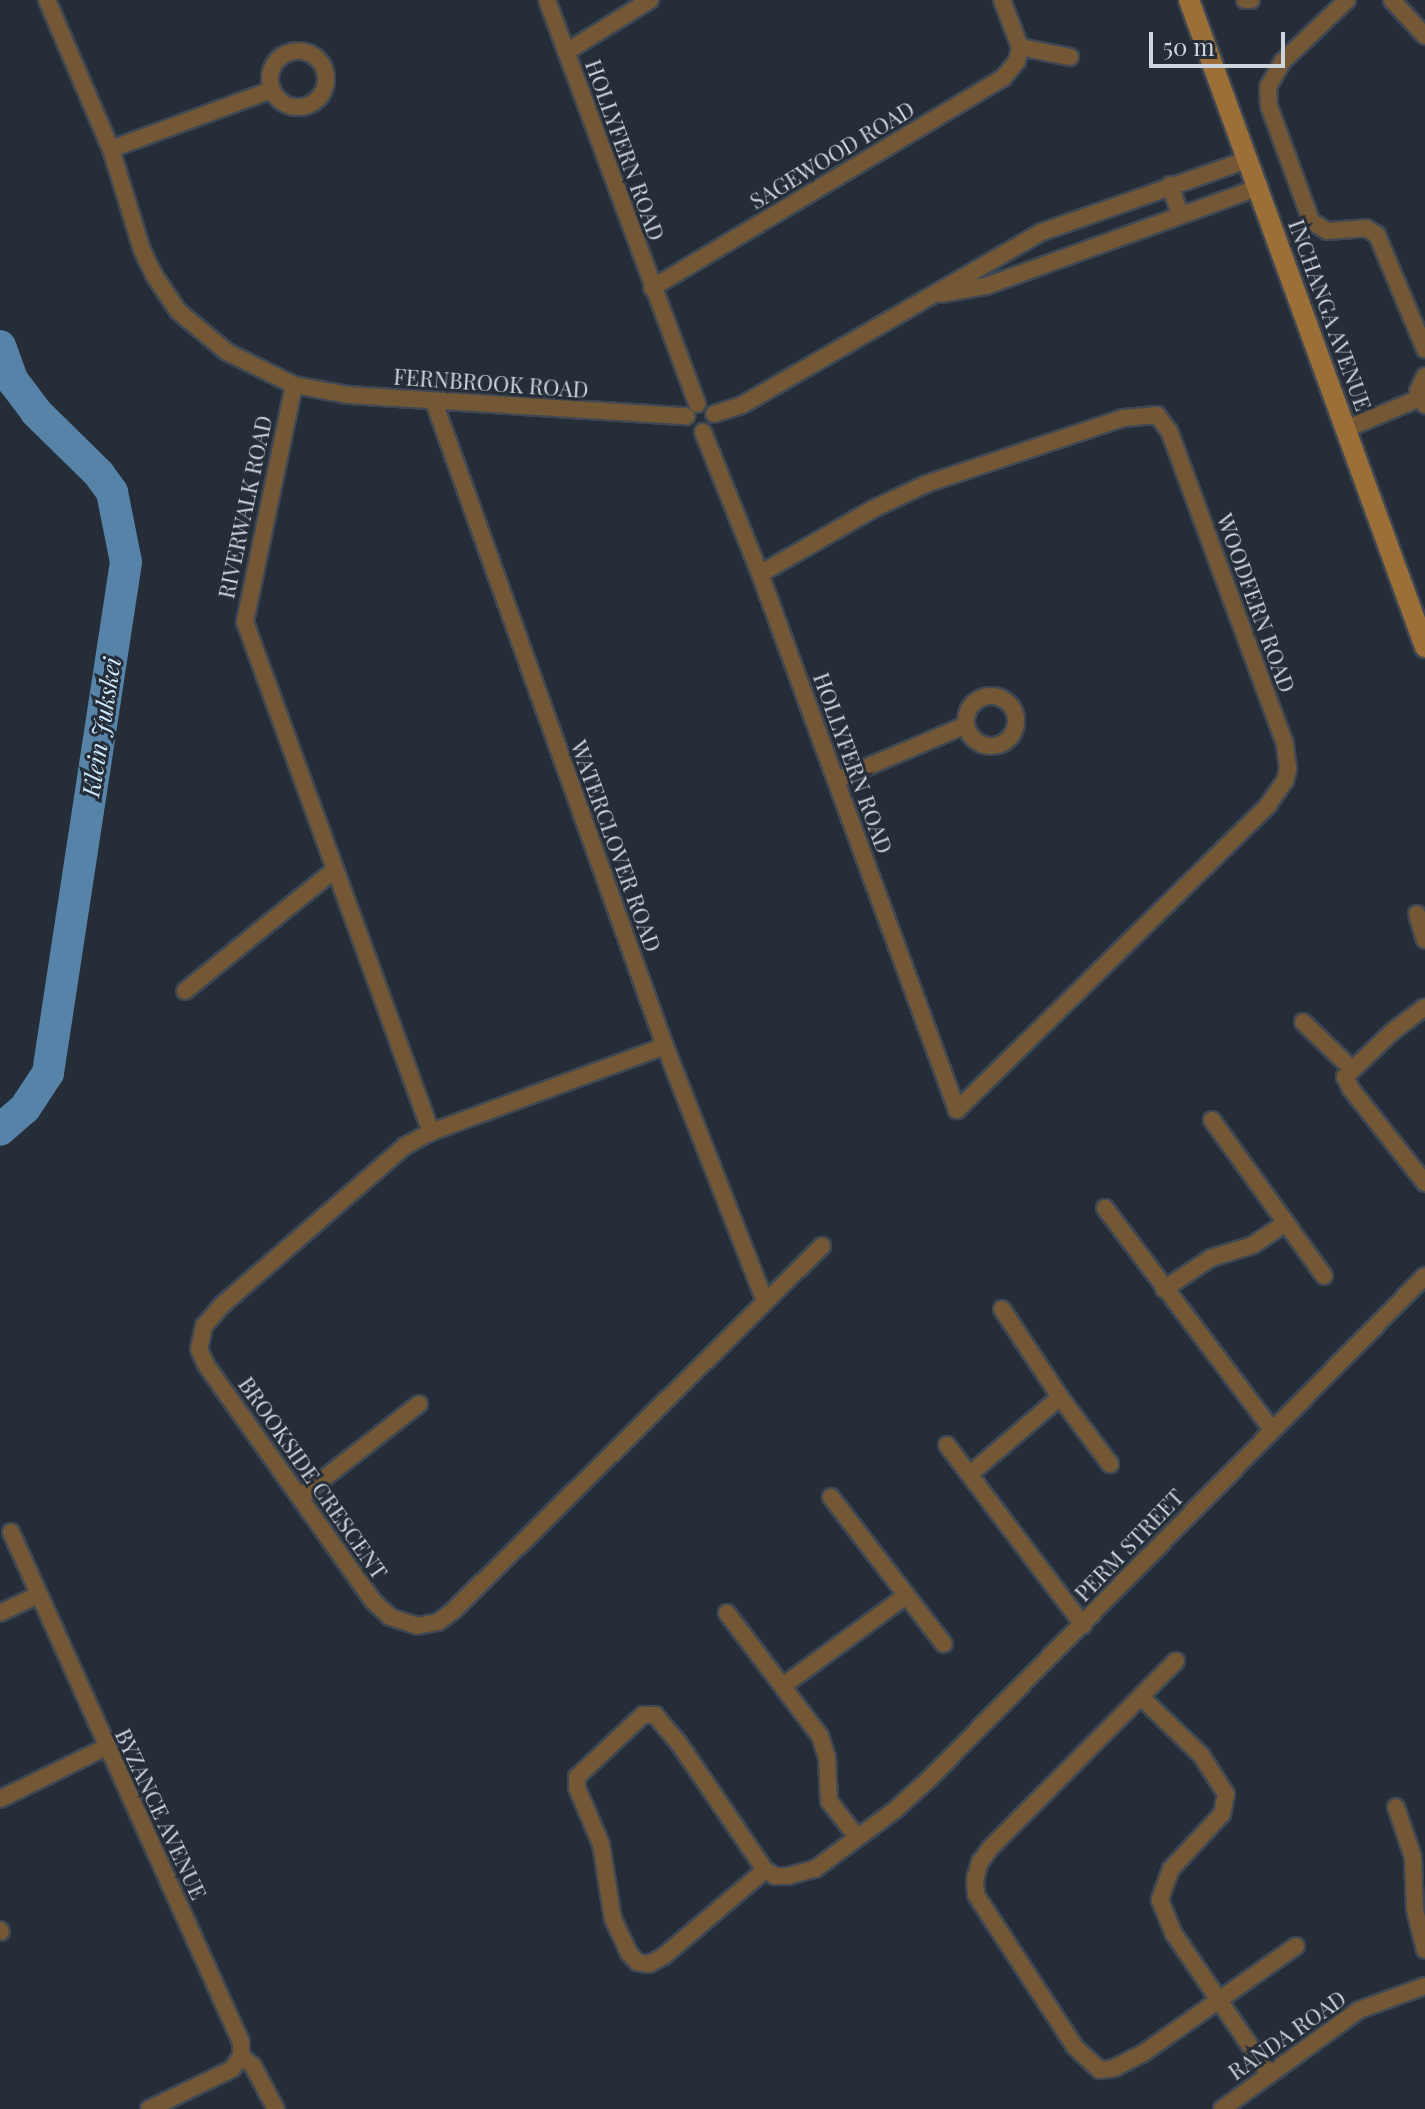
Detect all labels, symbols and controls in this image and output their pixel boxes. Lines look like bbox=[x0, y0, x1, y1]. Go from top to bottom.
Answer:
scale bar bbox=[1153, 16, 1289, 66]
text: 50 m bbox=[1163, 30, 1215, 62]
street label: HOLLYFERN ROAD bbox=[580, 56, 670, 244]
street label: SAGEWOOD ROAD bbox=[745, 95, 919, 215]
street label: INCHANGA AVENUE bbox=[1283, 215, 1377, 415]
street label: FERNBROOK ROAD bbox=[393, 363, 589, 403]
street label: RIVERWALK ROAD bbox=[213, 413, 277, 601]
street label: WOODFERN ROAD bbox=[1211, 510, 1301, 696]
water label: Klein Jukskei bbox=[76, 655, 126, 799]
street label: HOLLYFERN ROAD bbox=[808, 669, 898, 857]
street label: WATERCLOVER ROAD bbox=[565, 737, 667, 955]
street label: BROOKSIDE CRESCENT bbox=[233, 1372, 393, 1584]
street label: PERM STREET bbox=[1069, 1484, 1189, 1606]
street label: BYZANCE AVENUE bbox=[110, 1724, 212, 1904]
street label: RANDA ROAD bbox=[1223, 1985, 1351, 2085]

